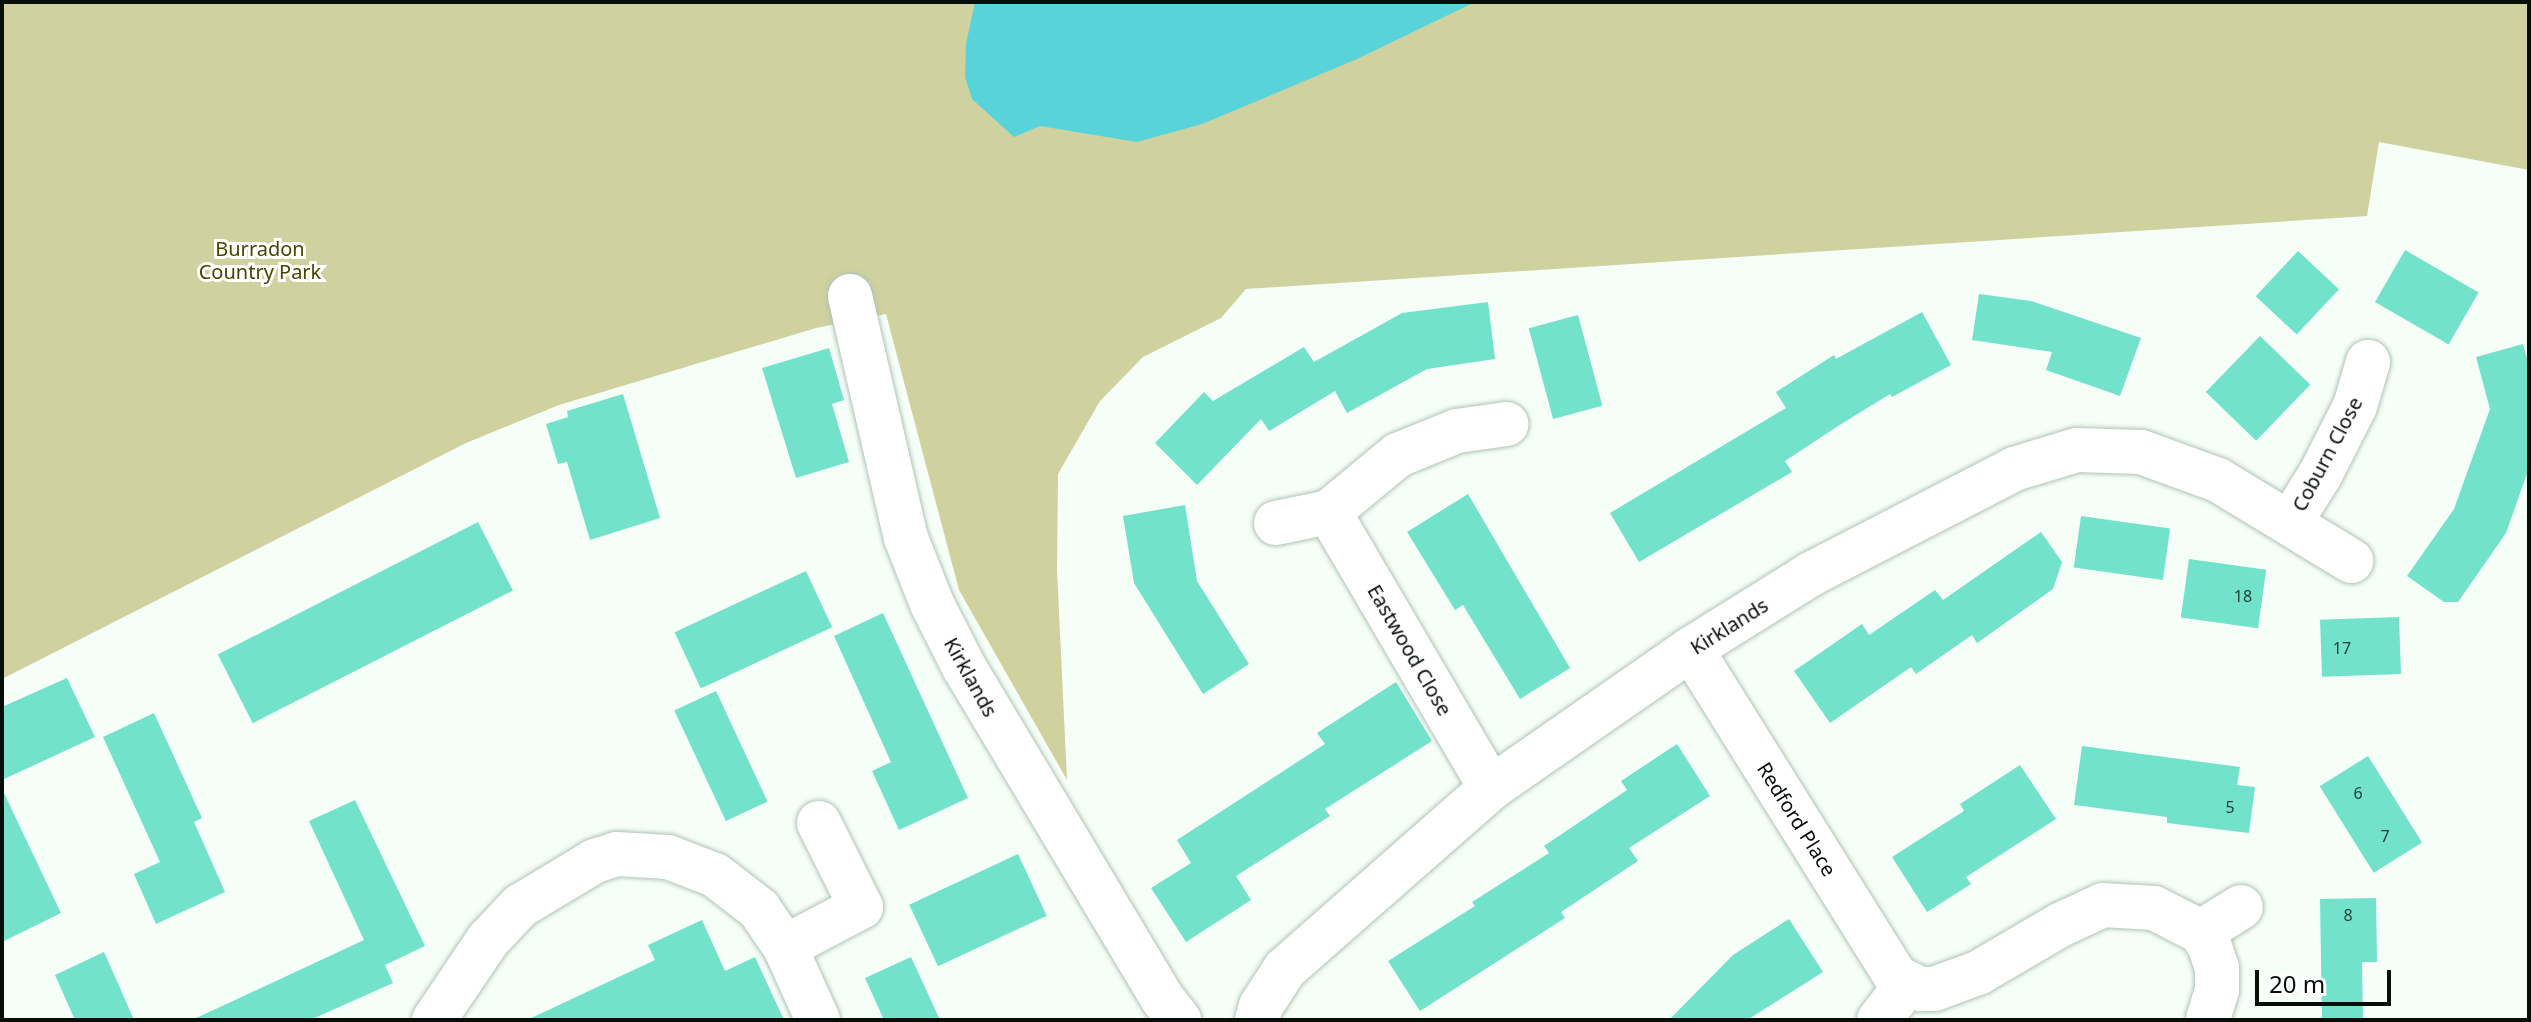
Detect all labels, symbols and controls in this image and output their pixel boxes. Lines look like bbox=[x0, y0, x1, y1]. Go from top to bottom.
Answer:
park label: Burradon Country Park bbox=[199, 236, 321, 283]
street label: Coburn Close bbox=[2287, 393, 2367, 515]
street label: Eastwood Close bbox=[1363, 580, 1457, 720]
house number: 18 bbox=[2234, 586, 2252, 606]
street label: Kirklands bbox=[1686, 593, 1772, 659]
street label: Kirklands bbox=[939, 633, 1003, 721]
house number: 17 bbox=[2333, 638, 2351, 658]
street label: Redford Place bbox=[1752, 758, 1842, 880]
house number: 6 bbox=[2353, 783, 2363, 803]
house number: 5 bbox=[2225, 797, 2235, 817]
house number: 7 bbox=[2380, 826, 2390, 846]
house number: 8 bbox=[2343, 905, 2353, 925]
scale bar bbox=[2259, 954, 2395, 1004]
text: 20 m bbox=[2269, 967, 2325, 1000]

